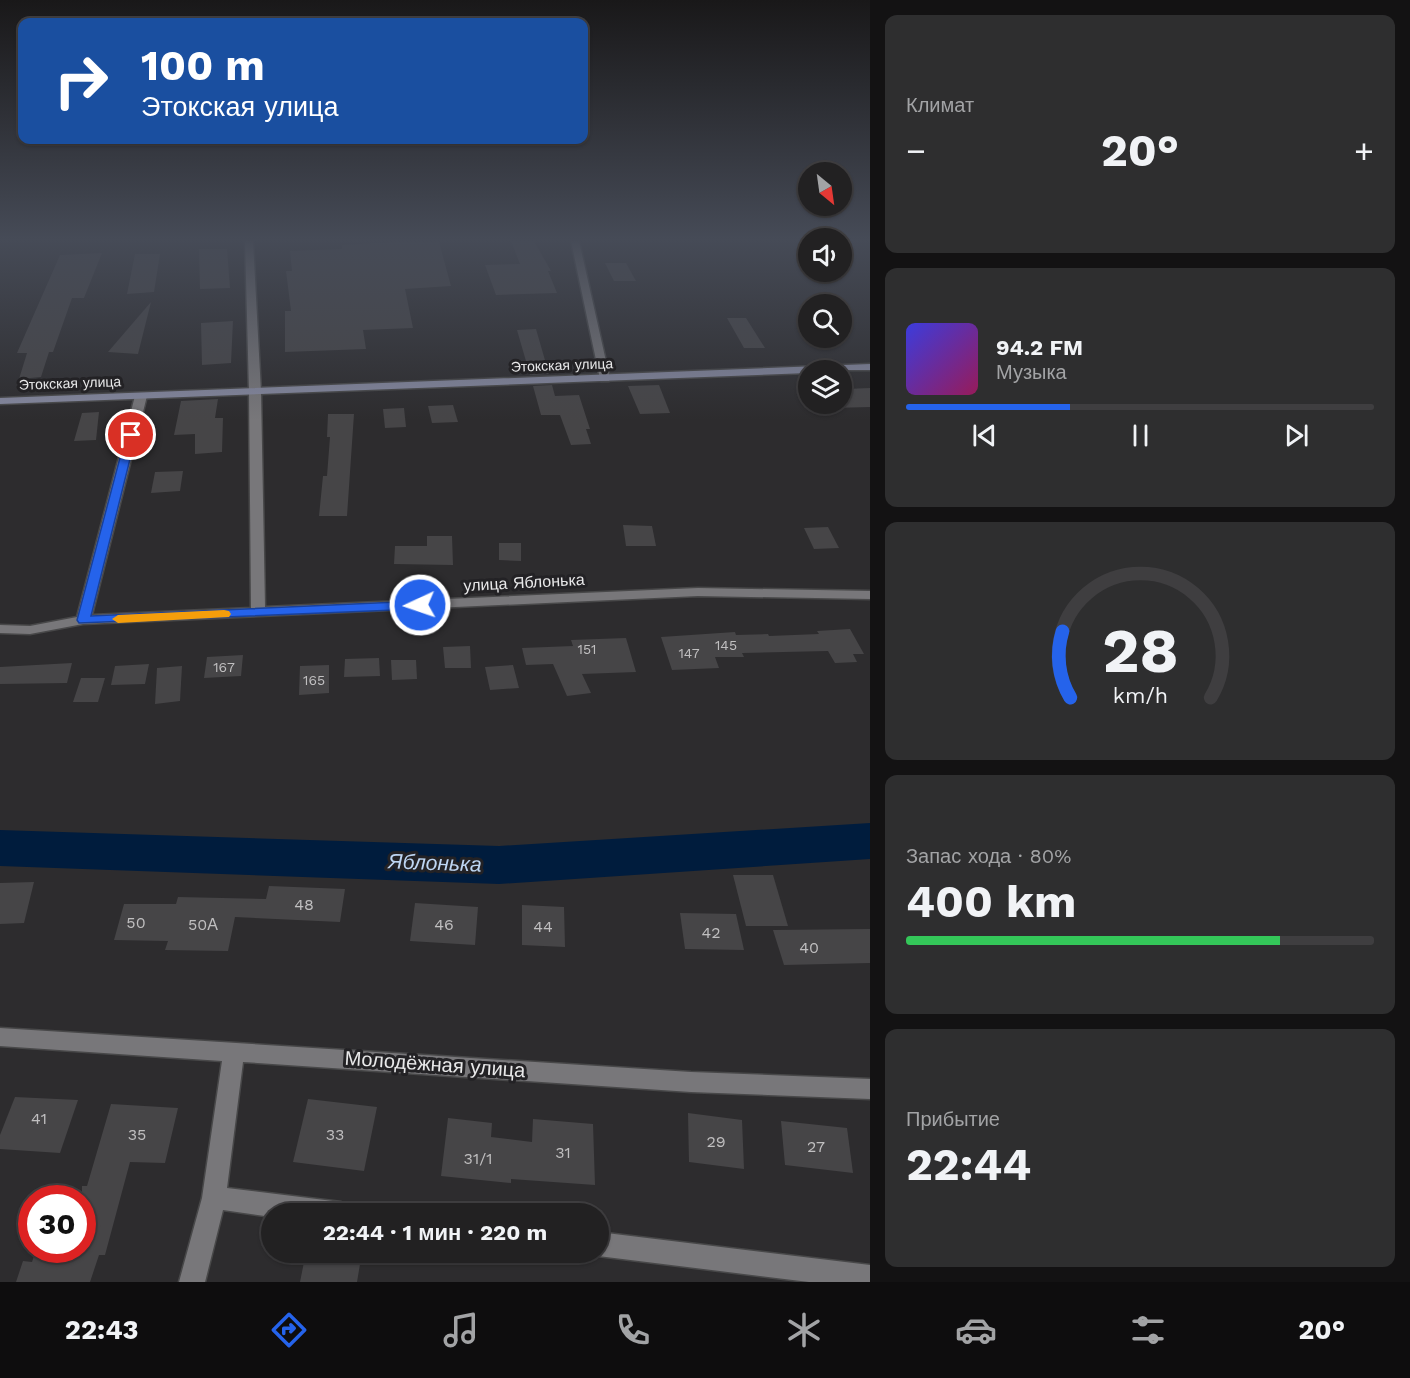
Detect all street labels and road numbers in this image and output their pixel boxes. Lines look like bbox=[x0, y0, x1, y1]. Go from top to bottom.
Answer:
street label: Этокская улица bbox=[511, 355, 614, 375]
street label: Этокская улица bbox=[19, 373, 122, 393]
street label: улица Яблонька bbox=[463, 570, 585, 595]
street label: Молодёжная улица bbox=[344, 1046, 527, 1082]

